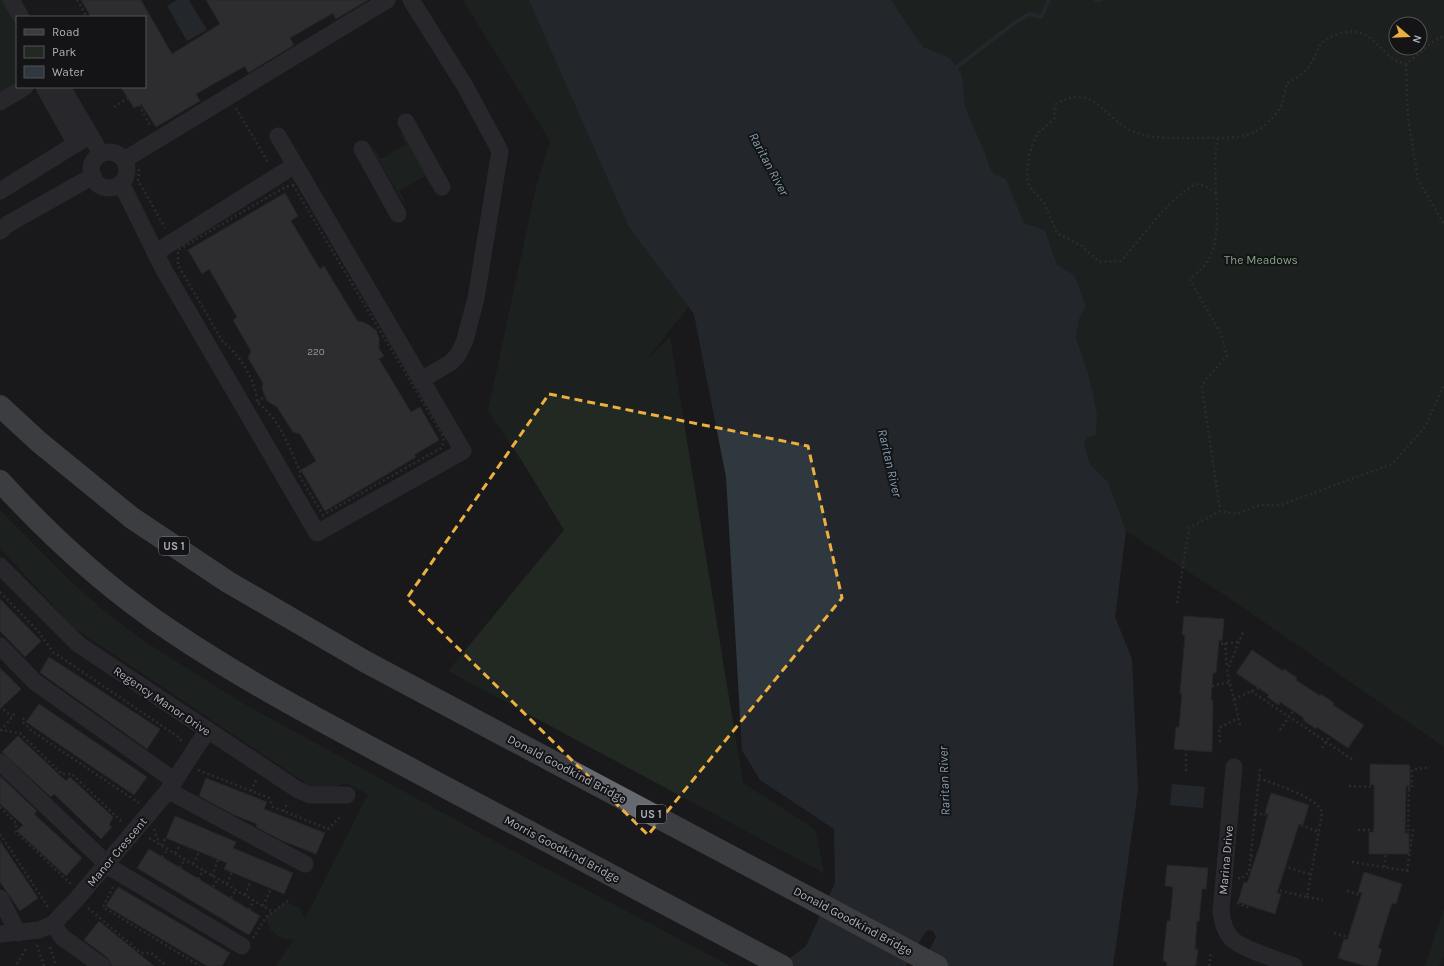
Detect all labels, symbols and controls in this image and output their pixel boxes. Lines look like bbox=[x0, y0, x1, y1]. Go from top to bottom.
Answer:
legend bbox=[16, 16, 146, 88]
north arrow bbox=[1388, 16, 1428, 56]
text: Road bbox=[52, 25, 80, 39]
text: N bbox=[1410, 33, 1424, 45]
text: Park bbox=[52, 45, 77, 59]
text: Water bbox=[52, 65, 85, 79]
water label: Raritan River bbox=[746, 130, 792, 199]
park label: The Meadows bbox=[1224, 253, 1298, 267]
house number: 220 bbox=[307, 346, 325, 358]
water label: Raritan River bbox=[875, 427, 905, 499]
road number: US 1 bbox=[159, 537, 189, 555]
street label: Regency Manor Drive bbox=[111, 663, 213, 739]
street label: Donald Goodkind Bridge bbox=[505, 732, 629, 806]
water label: Raritan River bbox=[935, 745, 953, 816]
road number: US 1 bbox=[636, 805, 666, 823]
street label: Morris Goodkind Bridge bbox=[502, 813, 622, 885]
street label: Manor Crescent bbox=[84, 814, 150, 889]
street label: Marina Drive bbox=[1216, 825, 1236, 895]
street label: Donald Goodkind Bridge bbox=[791, 884, 915, 958]

